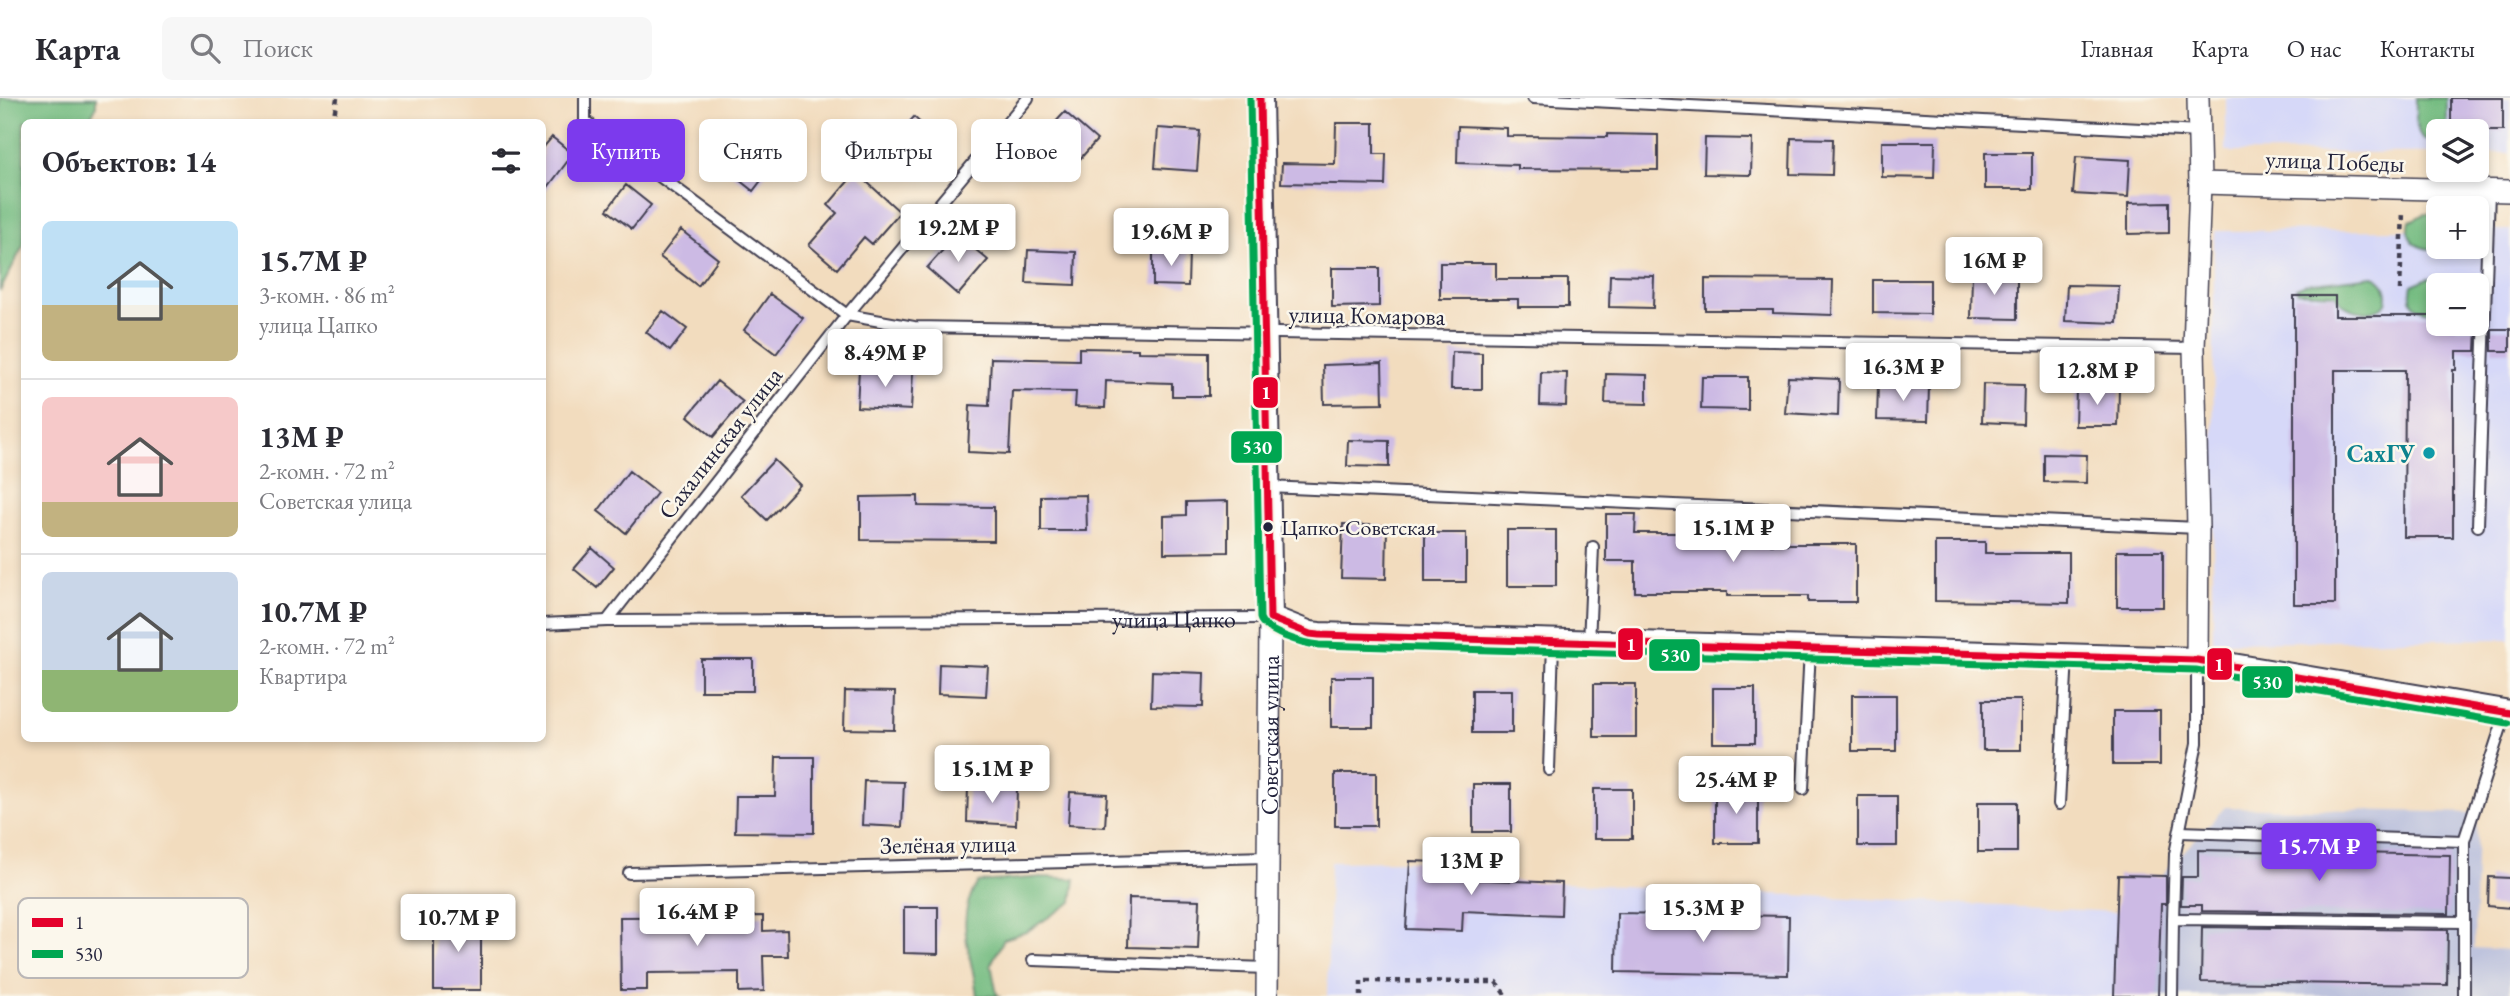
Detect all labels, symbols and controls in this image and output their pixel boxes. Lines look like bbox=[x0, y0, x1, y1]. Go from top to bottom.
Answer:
search box bbox=[162, 17, 652, 80]
text: Карта bbox=[35, 27, 120, 70]
icon: search bbox=[186, 29, 224, 67]
text: Поиск bbox=[242, 31, 313, 65]
text: Главная bbox=[2080, 33, 2154, 64]
text: Карта bbox=[2192, 33, 2249, 64]
text: О нас bbox=[2287, 33, 2342, 64]
text: Контакты bbox=[2380, 33, 2475, 64]
chip: Купить bbox=[567, 119, 685, 182]
chip: Снять bbox=[699, 119, 807, 182]
chip: Фильтры bbox=[821, 119, 957, 182]
chip: Новое bbox=[971, 119, 1081, 182]
map controls bbox=[2426, 119, 2489, 336]
button: layers bbox=[2426, 119, 2489, 182]
text: Объектов: 14 bbox=[42, 142, 216, 181]
icon: filters bbox=[487, 142, 525, 180]
street label: улица Победы bbox=[2265, 143, 2405, 179]
button: + bbox=[2426, 196, 2489, 259]
pin: 19.2M ₽ bbox=[893, 204, 1023, 264]
pin: 19.6M ₽ bbox=[1106, 208, 1236, 268]
text: 19.2M ₽ bbox=[917, 212, 999, 242]
text: 19.6M ₽ bbox=[1130, 216, 1212, 246]
pin: 16M ₽ bbox=[1945, 238, 2043, 297]
text: 15.7M ₽ bbox=[259, 241, 367, 280]
text: 16M ₽ bbox=[1961, 245, 2027, 275]
icon: home bbox=[98, 249, 182, 333]
button: − bbox=[2426, 273, 2489, 336]
text: 3-комн. · 86 m² bbox=[259, 280, 395, 310]
street label: улица Комарова bbox=[1288, 298, 1446, 332]
text: улица Цапко bbox=[259, 310, 378, 340]
pin: 8.49M ₽ bbox=[820, 330, 950, 389]
text: 8.49M ₽ bbox=[844, 337, 926, 367]
pin: 16.3M ₽ bbox=[1838, 344, 1968, 403]
pin: 12.8M ₽ bbox=[2032, 348, 2162, 407]
text: 16.3M ₽ bbox=[1862, 351, 1944, 381]
text: 12.8M ₽ bbox=[2056, 355, 2138, 385]
street label: Сахалинская улица bbox=[651, 360, 789, 525]
line badge: 1 bbox=[1252, 376, 1279, 409]
text: 1 bbox=[1261, 380, 1271, 405]
text: 13M ₽ bbox=[259, 417, 344, 456]
icon: home bbox=[98, 425, 182, 509]
line badge: 530 bbox=[1230, 430, 1283, 464]
text: 530 bbox=[1242, 435, 1272, 460]
place label: СахГУ bbox=[2347, 438, 2416, 469]
marker: СахГУ bbox=[2421, 445, 2437, 461]
text: 2-комн. · 72 m² bbox=[259, 456, 395, 486]
text: Советская улица bbox=[259, 486, 412, 516]
pin: 15.1M ₽ bbox=[1668, 504, 1798, 564]
text: 15.1M ₽ bbox=[1692, 512, 1774, 542]
place label: Цапко-Советская bbox=[1281, 513, 1436, 542]
marker: Цапко-Советская bbox=[1261, 520, 1275, 534]
text: 10.7M ₽ bbox=[259, 592, 367, 631]
icon: home bbox=[98, 600, 182, 684]
street label: улица Цапко bbox=[1112, 603, 1236, 634]
line badge: 1 bbox=[1617, 627, 1644, 661]
text: 2-комн. · 72 m² bbox=[259, 631, 395, 661]
text: 1 bbox=[1626, 632, 1636, 657]
line badge: 530 bbox=[1648, 638, 1701, 672]
text: 530 bbox=[1660, 643, 1690, 668]
line badge: 1 bbox=[2206, 647, 2233, 681]
text: 1 bbox=[2214, 652, 2224, 677]
street label: Советская улица bbox=[1253, 654, 1285, 815]
text: Квартира bbox=[259, 661, 347, 691]
line badge: 530 bbox=[2241, 665, 2294, 699]
text: 530 bbox=[2252, 670, 2282, 695]
pin: 15.1M ₽ bbox=[927, 746, 1057, 805]
text: 15.1M ₽ bbox=[951, 753, 1033, 783]
pin: 25.4M ₽ bbox=[1671, 756, 1801, 816]
text: 25.4M ₽ bbox=[1695, 764, 1777, 794]
pin: 15.7M ₽ bbox=[2254, 824, 2384, 883]
street label: Зелёная улица bbox=[880, 827, 1017, 861]
text: 15.7M ₽ bbox=[2278, 831, 2360, 861]
pin: 13M ₽ bbox=[1422, 838, 1520, 897]
text: 13M ₽ bbox=[1438, 845, 1504, 875]
pin: 15.3M ₽ bbox=[1638, 884, 1768, 944]
pin: 16.4M ₽ bbox=[632, 888, 762, 948]
text: 15.3M ₽ bbox=[1662, 892, 1744, 922]
pin: 10.7M ₽ bbox=[393, 894, 523, 954]
text: 16.4M ₽ bbox=[656, 896, 738, 926]
legend bbox=[18, 898, 248, 978]
text: 10.7M ₽ bbox=[417, 902, 499, 932]
text: 1 bbox=[75, 910, 84, 935]
text: 530 bbox=[75, 942, 102, 967]

